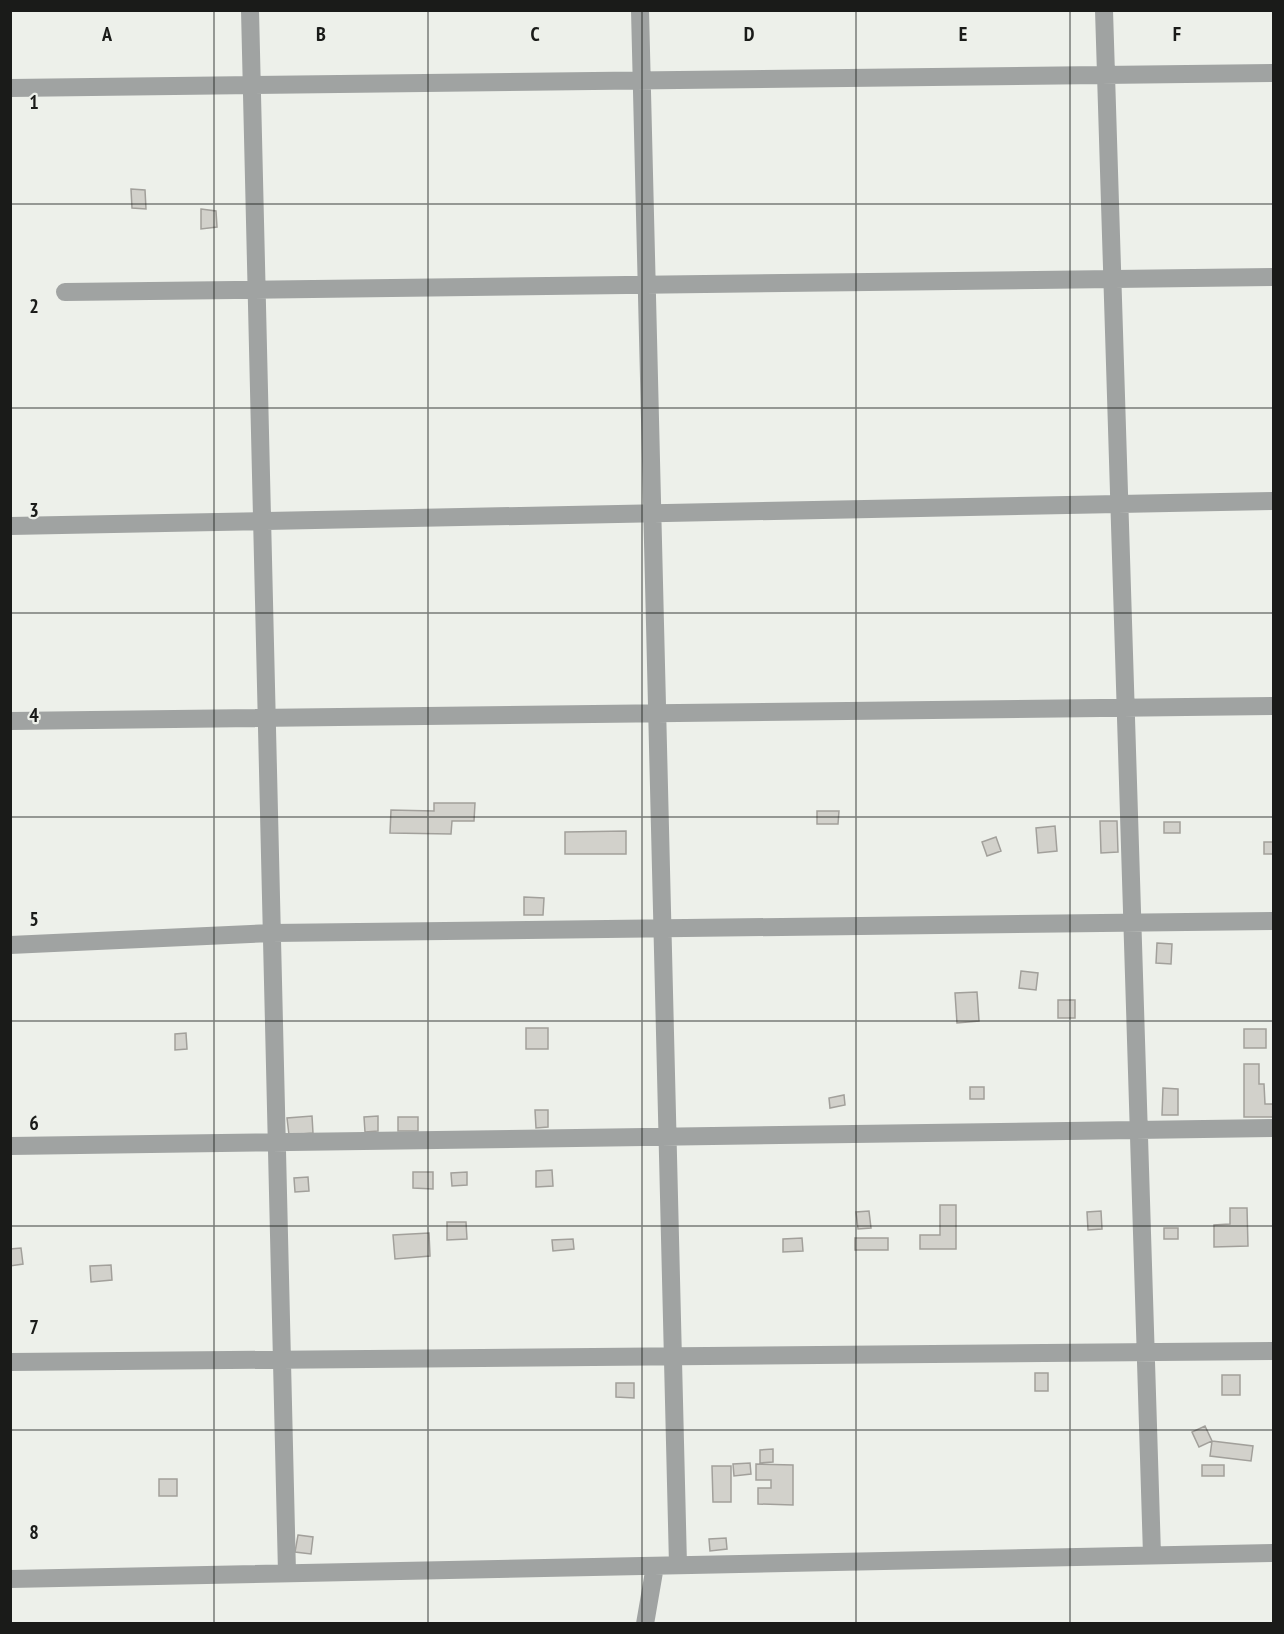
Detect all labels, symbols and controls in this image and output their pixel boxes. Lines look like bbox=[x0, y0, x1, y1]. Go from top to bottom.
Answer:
text: A bbox=[101, 21, 113, 47]
text: B bbox=[316, 21, 326, 47]
text: C bbox=[530, 21, 540, 47]
text: D bbox=[744, 21, 755, 47]
text: E bbox=[959, 21, 967, 47]
text: F bbox=[1173, 21, 1181, 47]
text: 1 bbox=[29, 89, 39, 115]
text: 2 bbox=[29, 293, 39, 319]
text: 3 bbox=[29, 497, 39, 523]
text: 4 bbox=[29, 702, 39, 728]
text: 5 bbox=[29, 906, 39, 932]
text: 6 bbox=[29, 1110, 39, 1136]
text: 7 bbox=[29, 1314, 39, 1340]
text: 8 bbox=[29, 1519, 39, 1545]

